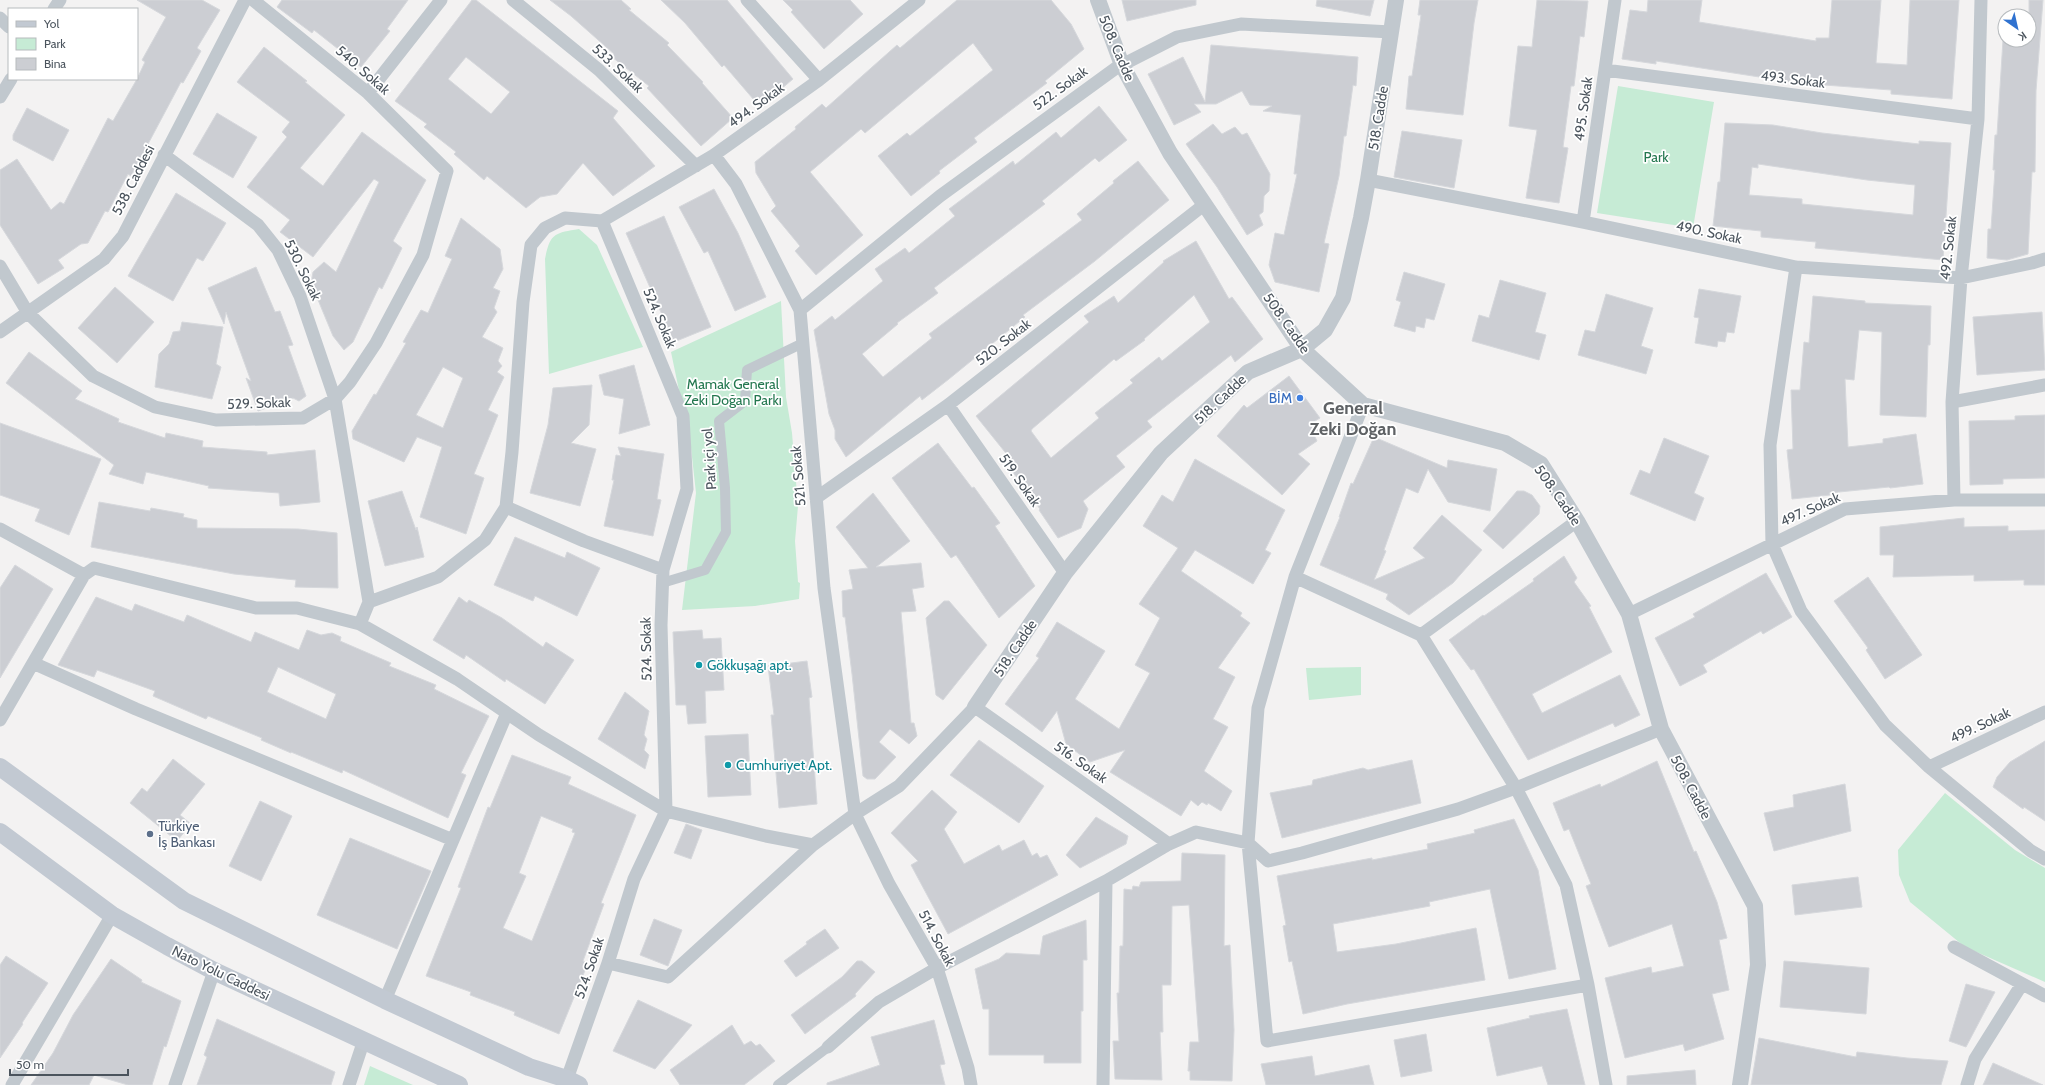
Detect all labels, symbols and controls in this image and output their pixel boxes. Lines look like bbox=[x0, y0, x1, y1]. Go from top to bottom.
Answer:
legend bbox=[8, 8, 138, 80]
north arrow bbox=[1997, 8, 2037, 48]
street label: 508. Cadde bbox=[1095, 12, 1139, 84]
text: Yol bbox=[43, 16, 59, 31]
text: K bbox=[2016, 29, 2029, 44]
text: Park bbox=[44, 36, 66, 51]
street label: 533. Sokak bbox=[589, 40, 648, 97]
street label: 540. Sokak bbox=[332, 41, 394, 99]
text: Bina bbox=[44, 56, 66, 71]
street label: 522. Sokak bbox=[1029, 62, 1092, 114]
street label: 493. Sokak bbox=[1760, 66, 1827, 92]
street label: 495. Sokak bbox=[1570, 75, 1597, 142]
street label: 494. Sokak bbox=[724, 78, 788, 131]
street label: 518. Cadde bbox=[1364, 85, 1392, 151]
street label: 538. Caddesi bbox=[108, 142, 158, 218]
park label: Park bbox=[1643, 148, 1669, 166]
street label: 492. Sokak bbox=[1936, 214, 1960, 281]
street label: 490. Sokak bbox=[1675, 216, 1744, 248]
street label: 530. Sokak bbox=[280, 236, 326, 304]
street label: 524. Sokak bbox=[639, 285, 681, 352]
street label: 508. Cadde bbox=[1260, 289, 1314, 357]
street label: 520. Sokak bbox=[972, 314, 1035, 369]
street label: 518. Cadde bbox=[1190, 370, 1250, 428]
park label: Mamak General Zeki Doğan Parkı bbox=[684, 375, 782, 409]
place label: BİM bbox=[1269, 389, 1292, 407]
street label: 529. Sokak bbox=[227, 393, 292, 413]
marker: BİM bbox=[1295, 393, 1305, 403]
district label: General Zeki Doğan bbox=[1310, 397, 1396, 440]
street label: Park içi yol bbox=[698, 427, 720, 490]
street label: 521. Sokak bbox=[786, 444, 810, 507]
street label: 519. Sokak bbox=[995, 450, 1045, 511]
street label: 508. Cadde bbox=[1531, 461, 1585, 529]
street label: 497. Sokak bbox=[1777, 488, 1843, 530]
street label: 524. Sokak bbox=[636, 616, 656, 681]
street label: 518. Cadde bbox=[989, 616, 1041, 680]
place label: Gökkuşağı apt. bbox=[707, 656, 792, 674]
marker: Gökkuşağı apt. bbox=[694, 660, 704, 670]
street label: 499. Sokak bbox=[1947, 703, 2014, 747]
street label: 516. Sokak bbox=[1051, 737, 1112, 787]
street label: 508. Cadde bbox=[1667, 752, 1715, 822]
place label: Cumhuriyet Apt. bbox=[736, 756, 832, 774]
marker: Cumhuriyet Apt. bbox=[723, 760, 733, 770]
place label: Türkiye İş Bankası bbox=[158, 817, 215, 851]
marker: Türkiye İş Bankası bbox=[145, 829, 155, 839]
street label: 514. Sokak bbox=[915, 907, 960, 970]
street label: 524. Sokak bbox=[570, 934, 608, 1001]
street label: Nato Yolu Caddesi bbox=[169, 941, 273, 1005]
scale bar bbox=[10, 1051, 128, 1077]
text: 50 m bbox=[16, 1057, 44, 1072]

